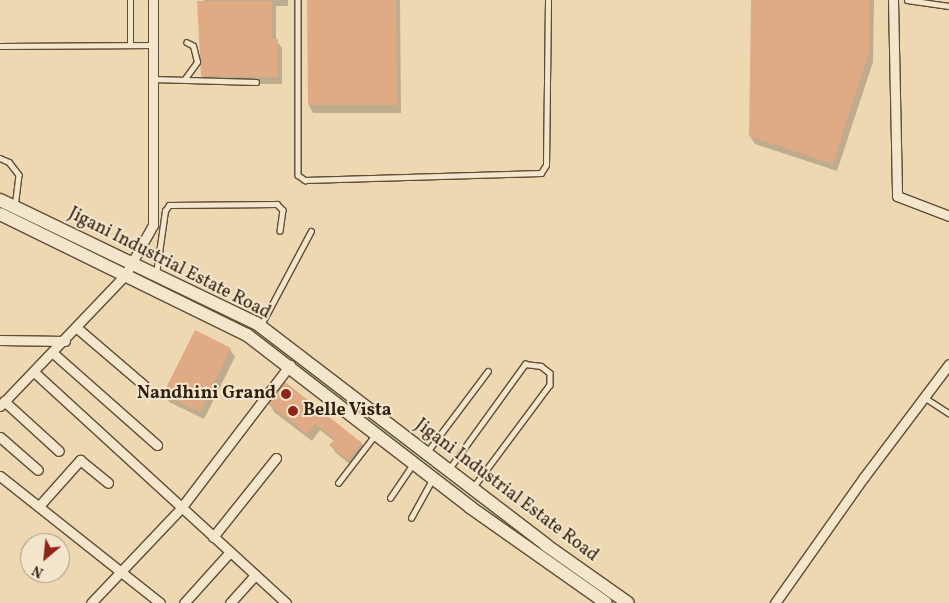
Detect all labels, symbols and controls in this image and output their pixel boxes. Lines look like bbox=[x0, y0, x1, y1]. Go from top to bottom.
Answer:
street label: Jigani Industrial Estate Road bbox=[64, 204, 274, 324]
place label: Nandhini Grand bbox=[137, 383, 276, 405]
marker: Nandhini Grand bbox=[280, 388, 292, 400]
place label: Belle Vista bbox=[303, 400, 392, 422]
marker: Belle Vista bbox=[287, 405, 299, 417]
street label: Jigani Industrial Estate Road bbox=[410, 415, 602, 567]
north arrow bbox=[20, 533, 70, 583]
text: N bbox=[29, 560, 47, 582]

